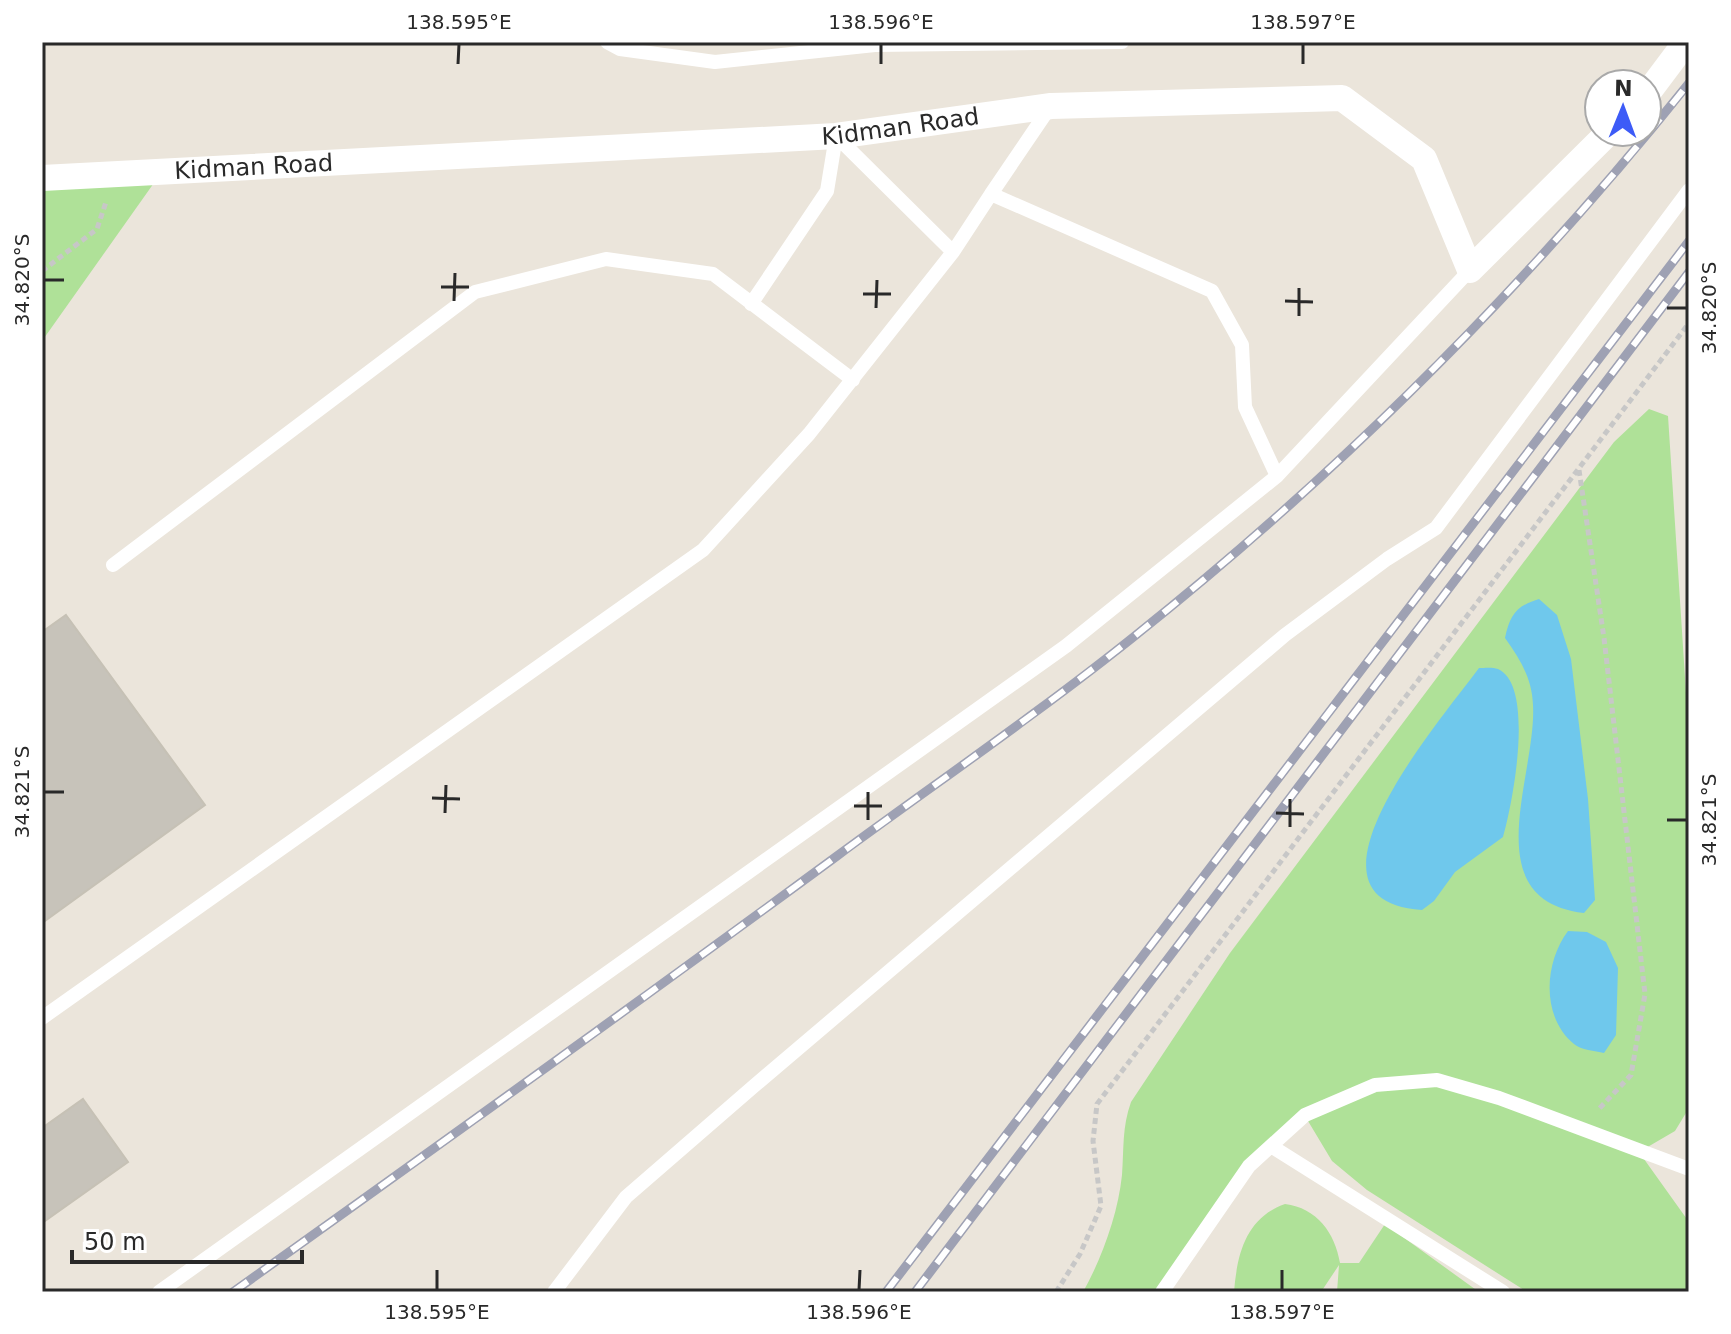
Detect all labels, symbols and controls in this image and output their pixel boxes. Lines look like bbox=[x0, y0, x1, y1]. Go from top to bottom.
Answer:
text: 138.595°E bbox=[406, 10, 512, 34]
text: 138.596°E bbox=[828, 10, 934, 34]
text: 138.597°E bbox=[1250, 10, 1356, 34]
north arrow bbox=[1583, 68, 1663, 148]
text: N bbox=[1614, 76, 1633, 101]
street label: Kidman Road bbox=[821, 102, 981, 151]
street label: Kidman Road bbox=[174, 149, 334, 185]
text: 34.820°S bbox=[10, 234, 34, 326]
text: 34.820°S bbox=[1697, 262, 1721, 354]
text: 34.821°S bbox=[10, 746, 34, 838]
text: 34.821°S bbox=[1697, 774, 1721, 866]
scale bar bbox=[72, 1214, 302, 1264]
text: 50 m bbox=[84, 1228, 146, 1256]
text: 138.595°E bbox=[384, 1300, 490, 1324]
text: 138.596°E bbox=[806, 1300, 912, 1324]
text: 138.597°E bbox=[1229, 1300, 1335, 1324]

